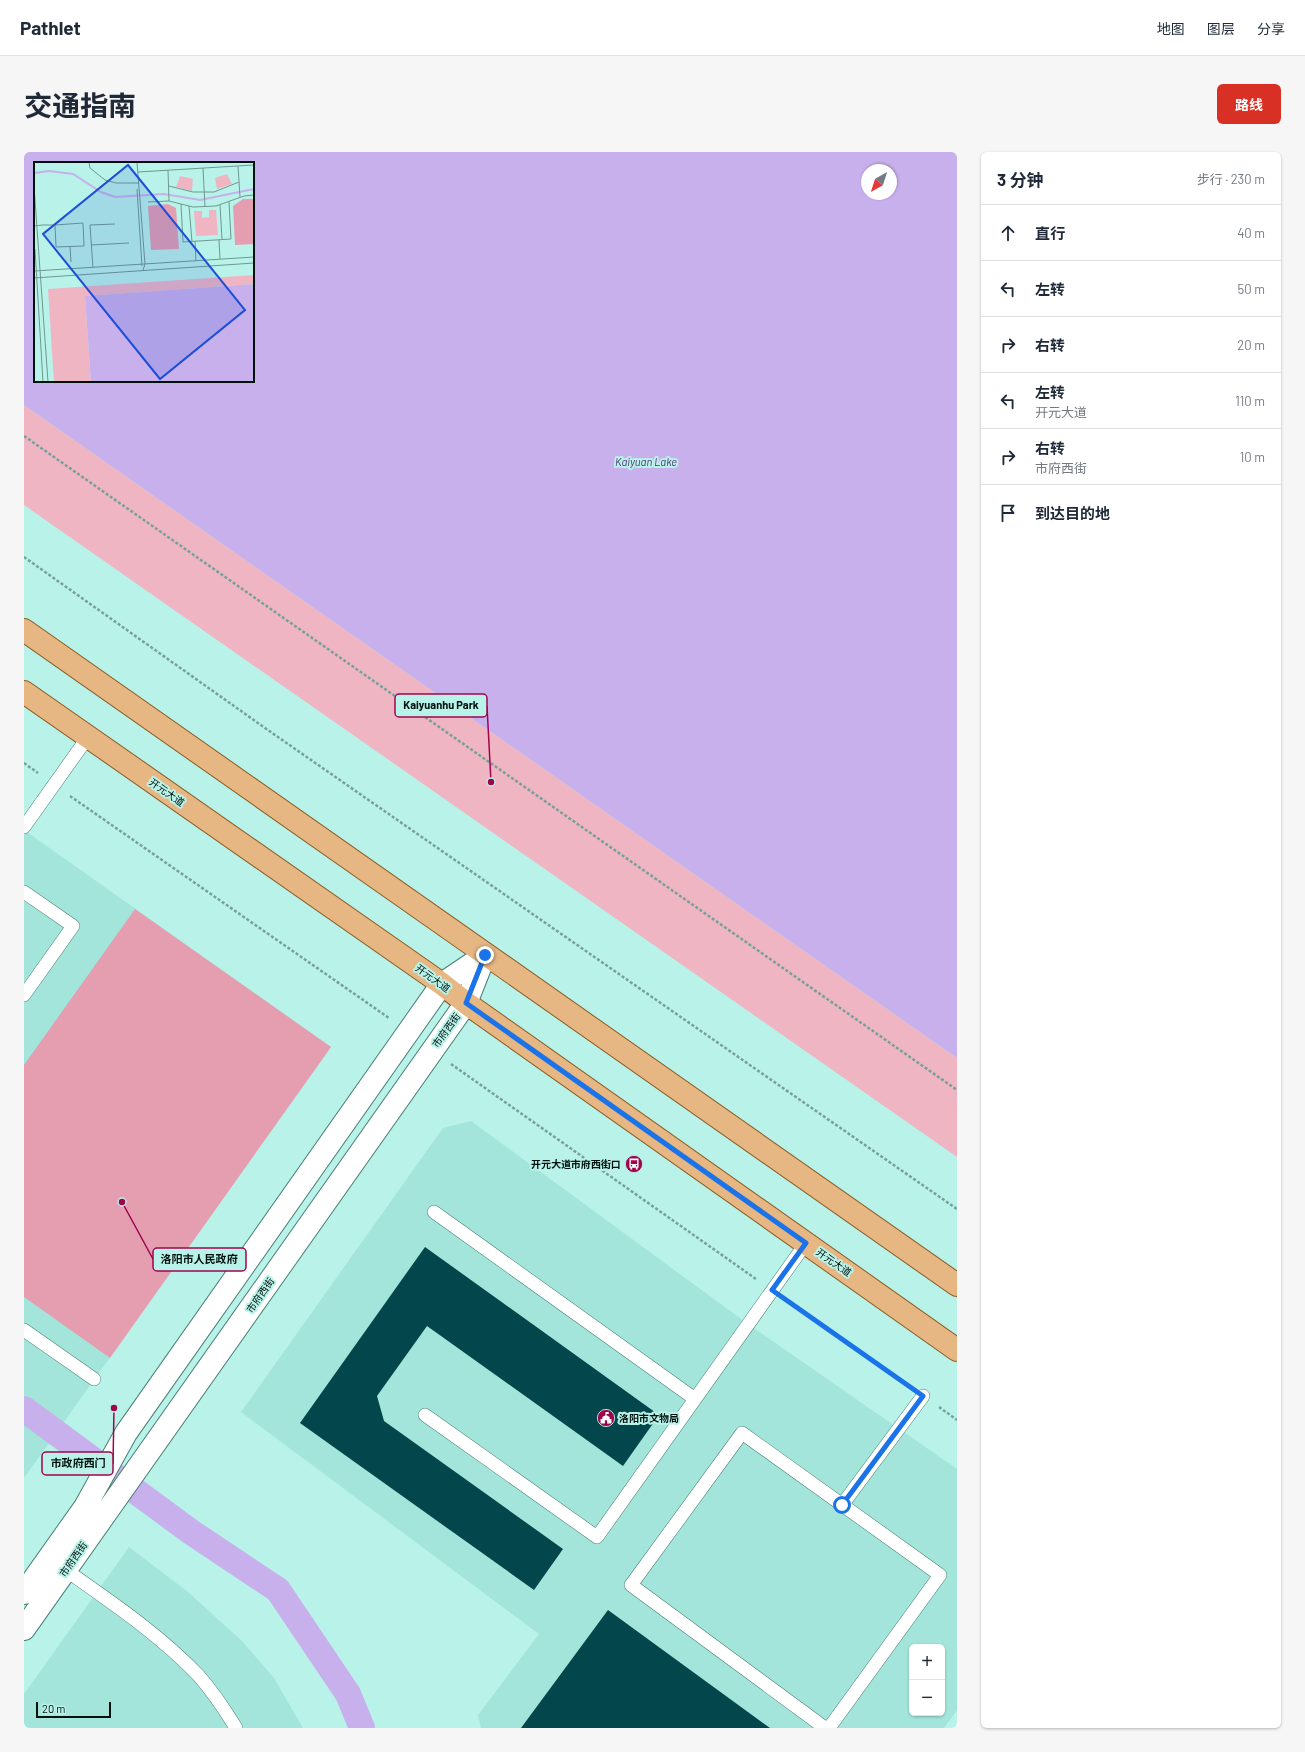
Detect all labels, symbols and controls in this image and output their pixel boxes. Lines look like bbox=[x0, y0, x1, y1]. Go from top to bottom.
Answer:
text: Pathlet bbox=[20, 16, 81, 39]
text: 地图 bbox=[1157, 20, 1185, 37]
text: 图层 bbox=[1207, 20, 1235, 37]
text: 分享 bbox=[1257, 20, 1285, 37]
button: 路线 bbox=[1217, 84, 1281, 124]
text: 交通指南 bbox=[24, 88, 136, 122]
inset map bbox=[34, 162, 254, 382]
north arrow bbox=[861, 164, 897, 200]
text: 3 分钟 bbox=[997, 169, 1044, 189]
text: 步行 · 230 m bbox=[1197, 171, 1265, 187]
icon: ahead bbox=[997, 222, 1019, 244]
text: 直行 bbox=[1035, 224, 1065, 242]
text: 40 m bbox=[1237, 225, 1265, 241]
icon: left bbox=[997, 278, 1019, 300]
text: 左转 bbox=[1035, 280, 1065, 298]
text: 50 m bbox=[1238, 281, 1265, 297]
icon: right bbox=[997, 334, 1019, 356]
text: 右转 bbox=[1035, 336, 1065, 354]
text: 20 m bbox=[1237, 337, 1265, 353]
text: 左转 bbox=[1035, 383, 1065, 401]
icon: left bbox=[997, 390, 1019, 412]
text: 110 m bbox=[1235, 393, 1265, 409]
text: 开元大道 bbox=[1035, 404, 1087, 420]
text: 右转 bbox=[1035, 439, 1065, 457]
icon: right bbox=[997, 446, 1019, 468]
text: 10 m bbox=[1240, 449, 1265, 465]
water label: Kaiyuan Lake bbox=[615, 455, 677, 468]
text: 市府西街 bbox=[1035, 460, 1087, 476]
icon: arrive bbox=[997, 502, 1019, 524]
text: 到达目的地 bbox=[1035, 504, 1110, 522]
callout: Kaiyuanhu Park bbox=[395, 694, 487, 717]
text: Kaiyuanhu Park bbox=[403, 698, 479, 711]
street label: 开元大道 bbox=[147, 776, 187, 808]
route end bbox=[476, 946, 494, 964]
street label: 开元大道 bbox=[413, 961, 453, 995]
street label: 市府西街 bbox=[429, 1010, 463, 1050]
bus stop icon: 开元大道市府西街口 bbox=[624, 1154, 644, 1174]
place label: 开元大道市府西街口 bbox=[531, 1158, 621, 1170]
street label: 开元大道 bbox=[814, 1246, 854, 1278]
callout: 洛阳市人民政府 bbox=[153, 1248, 246, 1271]
text: 洛阳市人民政府 bbox=[161, 1252, 238, 1265]
street label: 市府西街 bbox=[244, 1275, 276, 1315]
public building icon: 洛阳市文物局 bbox=[596, 1408, 616, 1428]
place label: 洛阳市文物局 bbox=[619, 1412, 679, 1424]
callout: 市政府西门 bbox=[42, 1452, 113, 1475]
text: 市政府西门 bbox=[51, 1456, 106, 1469]
route start bbox=[833, 1496, 851, 1514]
street label: 市府西街 bbox=[57, 1539, 89, 1579]
map controls bbox=[909, 1644, 945, 1716]
button: + bbox=[909, 1644, 945, 1680]
button: − bbox=[909, 1680, 945, 1716]
scale bar bbox=[36, 1700, 111, 1719]
text: 20 m bbox=[42, 1702, 65, 1715]

